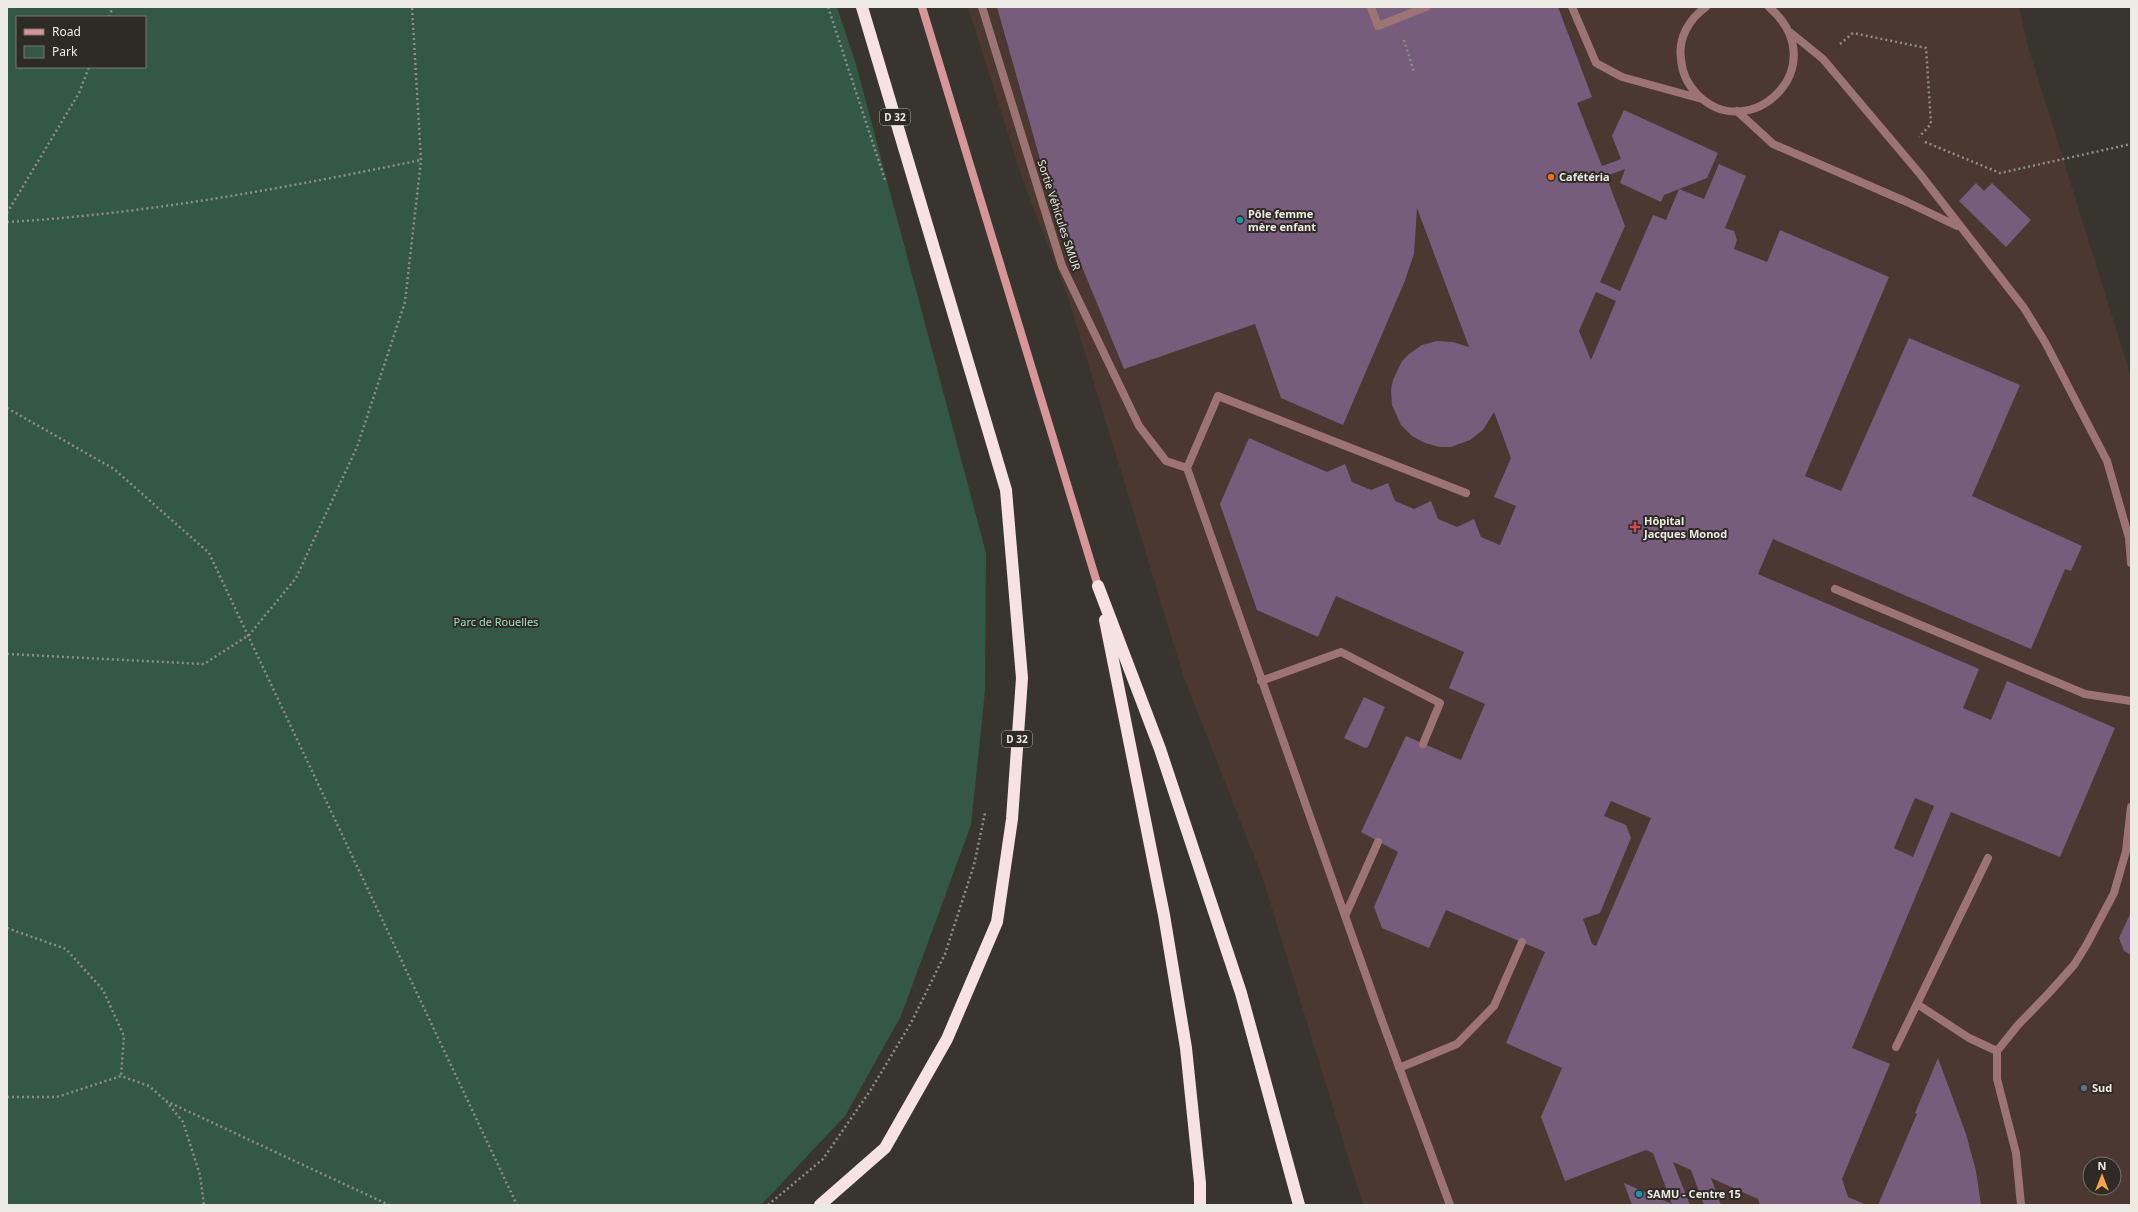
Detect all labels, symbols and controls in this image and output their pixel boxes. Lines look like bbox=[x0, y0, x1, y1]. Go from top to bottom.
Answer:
legend bbox=[16, 16, 146, 68]
text: Road bbox=[52, 23, 81, 40]
text: Park bbox=[52, 43, 78, 60]
road number: D 32 bbox=[880, 109, 910, 125]
street label: Sortie Véhicules SMUR bbox=[1034, 158, 1084, 272]
place label: Cafétéria bbox=[1559, 169, 1610, 184]
marker: Cafétéria bbox=[1546, 172, 1556, 182]
place label: Pôle femme mère enfant bbox=[1248, 206, 1316, 234]
marker: Pôle femme mère enfant bbox=[1235, 215, 1245, 225]
place label: Hôpital Jacques Monod bbox=[1643, 513, 1727, 541]
marker: Hôpital Jacques Monod bbox=[1629, 521, 1641, 533]
park label: Parc de Rouelles bbox=[454, 614, 538, 629]
road number: D 32 bbox=[1002, 731, 1032, 747]
place label: Sud bbox=[2092, 1080, 2112, 1095]
marker: Sud bbox=[2079, 1083, 2089, 1093]
north arrow bbox=[2082, 1156, 2122, 1196]
text: N bbox=[2098, 1158, 2106, 1173]
place label: SAMU - Centre 15 bbox=[1647, 1186, 1741, 1201]
marker: SAMU - Centre 15 bbox=[1634, 1189, 1644, 1199]

